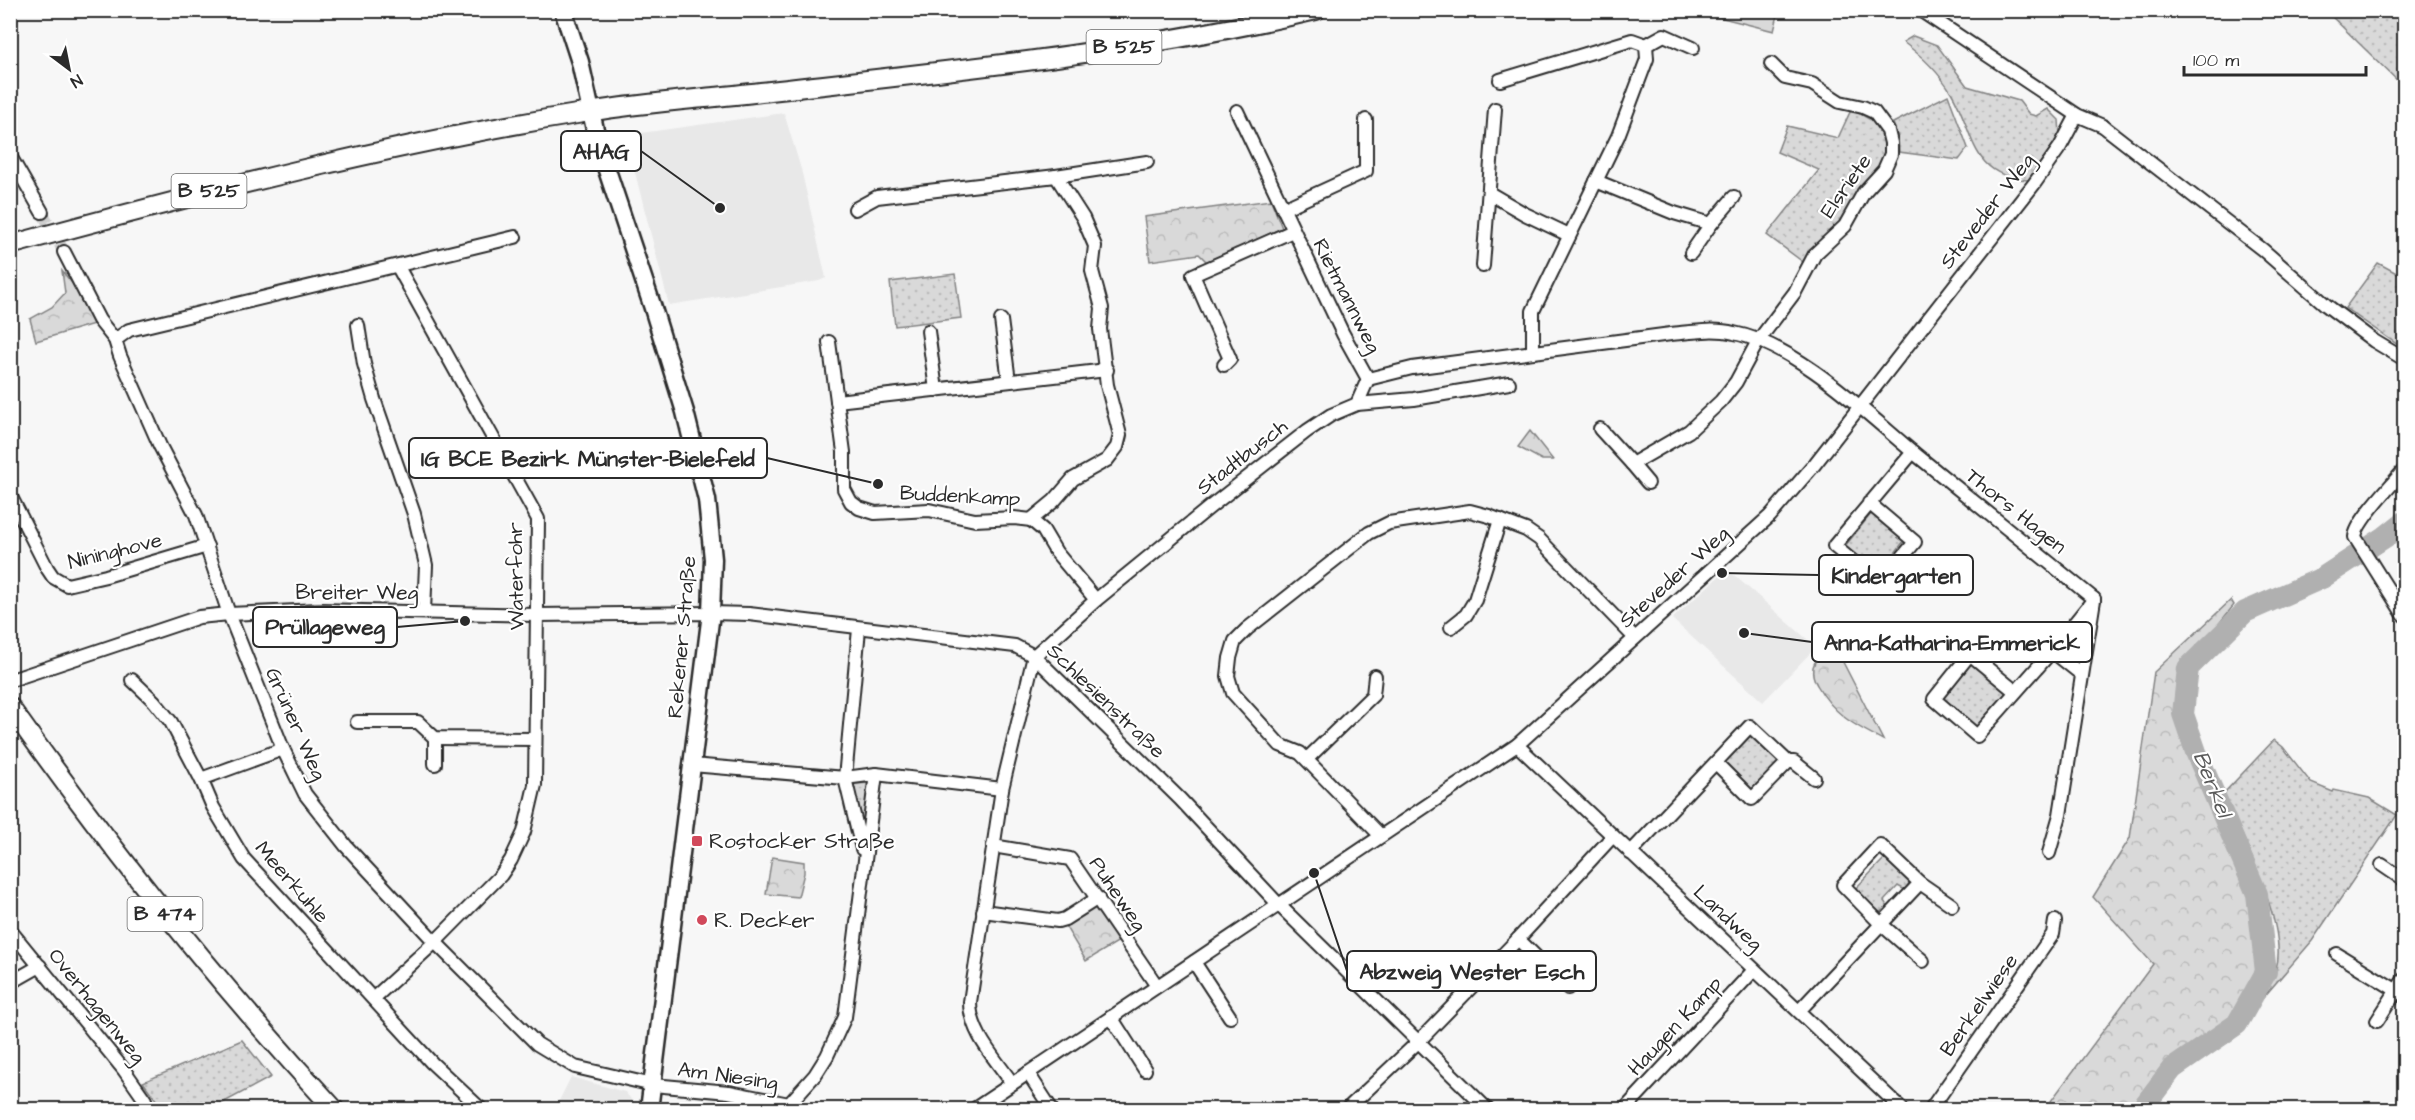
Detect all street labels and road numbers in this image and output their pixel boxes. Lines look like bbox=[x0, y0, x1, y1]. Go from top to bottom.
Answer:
road number: B 525 bbox=[1086, 30, 1162, 64]
street label: Steveder Weg bbox=[1933, 147, 2043, 276]
street label: Elsriete bbox=[1813, 148, 1879, 224]
road number: B 525 bbox=[172, 174, 246, 208]
street label: Rietmannweg bbox=[1304, 234, 1388, 359]
street label: Stadtbusch bbox=[1190, 412, 1294, 502]
street label: Thors Hagen bbox=[1958, 461, 2073, 562]
street label: Buddenkamp bbox=[899, 478, 1021, 515]
street label: Steveder Weg bbox=[1612, 519, 1737, 636]
street label: Waterfohr bbox=[501, 521, 531, 630]
street label: Nininghove bbox=[65, 525, 165, 579]
street label: Rekener Straße bbox=[660, 555, 704, 719]
street label: Breiter Weg bbox=[296, 578, 419, 609]
street label: Schlesienstraße bbox=[1040, 637, 1172, 765]
street label: Grüner Weg bbox=[256, 663, 334, 786]
street label: Meerkuhle bbox=[248, 835, 336, 929]
street label: Puheweg bbox=[1081, 851, 1154, 939]
street label: Landweg bbox=[1685, 878, 1769, 959]
road number: B 474 bbox=[128, 897, 202, 931]
street label: Overhagenweg bbox=[40, 942, 153, 1071]
street label: Berkelwiese bbox=[1933, 948, 2025, 1062]
street label: Haugen Kamp bbox=[1621, 970, 1730, 1084]
street label: Am Niesing bbox=[676, 1055, 780, 1099]

